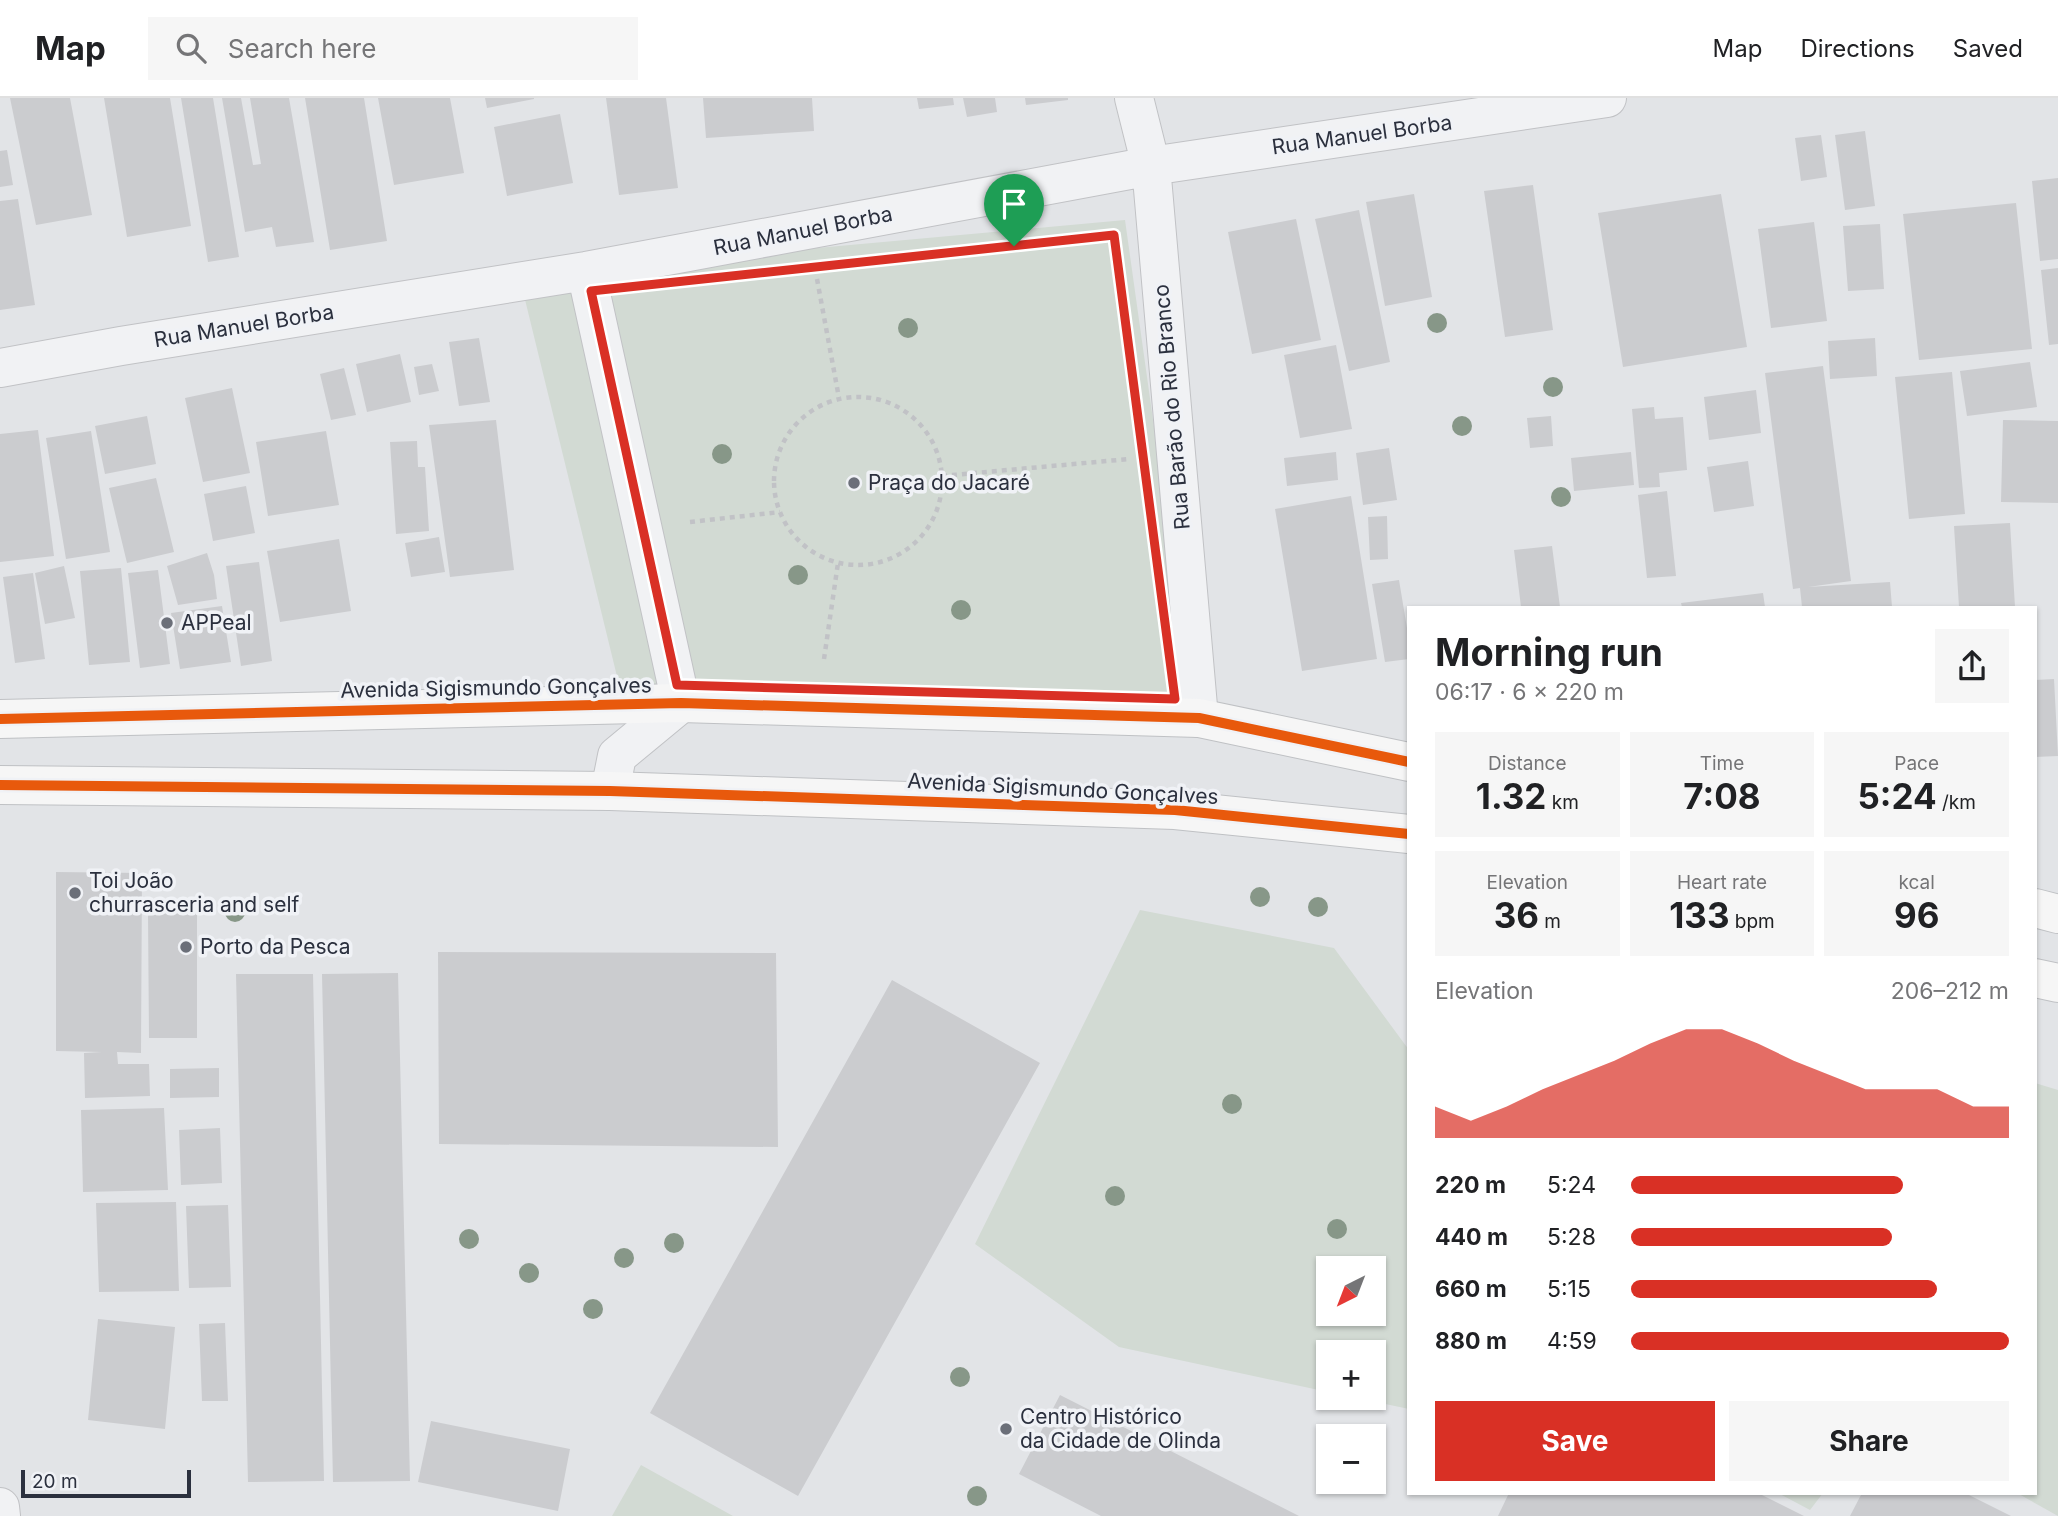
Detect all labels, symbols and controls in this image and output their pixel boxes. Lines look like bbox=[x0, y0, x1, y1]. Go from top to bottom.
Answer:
search box bbox=[148, 17, 638, 80]
text: Map bbox=[35, 28, 106, 68]
icon: search bbox=[172, 29, 210, 67]
text: Search here bbox=[228, 33, 376, 64]
text: Map bbox=[1713, 34, 1762, 63]
text: Directions bbox=[1800, 34, 1915, 63]
text: Saved bbox=[1953, 34, 2023, 63]
street label: Rua Manuel Borba bbox=[1270, 109, 1454, 160]
pin bbox=[984, 174, 1044, 246]
icon: arrive bbox=[995, 185, 1033, 223]
street label: Rua Manuel Borba bbox=[711, 201, 895, 260]
street label: Rua Barão do Rio Branco bbox=[1148, 283, 1195, 531]
street label: Rua Manuel Borba bbox=[152, 299, 336, 352]
place label: Praça do Jacaré bbox=[868, 470, 1030, 495]
marker: Praça do Jacaré bbox=[846, 475, 862, 491]
place label: APPeal bbox=[181, 610, 252, 635]
marker: APPeal bbox=[159, 615, 175, 631]
text: Morning run bbox=[1435, 629, 1663, 675]
button: share bbox=[1935, 629, 2009, 703]
street label: Avenida Sigismundo Gonçalves bbox=[340, 672, 652, 703]
text: 06:17 · 6 × 220 m bbox=[1435, 678, 1624, 706]
text: Distance bbox=[1488, 752, 1567, 775]
text: Time bbox=[1700, 752, 1744, 775]
text: Pace bbox=[1894, 752, 1939, 775]
street label: Avenida Sigismundo Gonçalves bbox=[907, 768, 1219, 809]
text: 1.32 bbox=[1476, 775, 1546, 817]
text: 7:08 bbox=[1683, 775, 1761, 817]
text: 5:24 bbox=[1857, 775, 1937, 817]
text: km bbox=[1546, 791, 1579, 814]
text: /km bbox=[1937, 791, 1976, 814]
place label: Toi João churrasceria and self bbox=[89, 868, 299, 917]
text: Elevation bbox=[1487, 871, 1568, 894]
text: Heart rate bbox=[1677, 871, 1767, 894]
text: kcal bbox=[1899, 871, 1935, 894]
marker: Toi João churrasceria and self bbox=[67, 885, 83, 901]
text: 36 bbox=[1494, 894, 1539, 936]
text: 133 bbox=[1669, 894, 1730, 936]
text: 96 bbox=[1894, 894, 1939, 936]
text: m bbox=[1539, 910, 1561, 933]
text: bpm bbox=[1730, 910, 1775, 933]
place label: Porto da Pesca bbox=[200, 934, 350, 959]
marker: Porto da Pesca bbox=[178, 939, 194, 955]
text: Elevation bbox=[1435, 977, 1534, 1005]
text: 206–212 m bbox=[1891, 977, 2009, 1005]
text: 220 m bbox=[1435, 1171, 1506, 1199]
text: 5:24 bbox=[1547, 1171, 1596, 1199]
text: 440 m bbox=[1435, 1223, 1508, 1251]
text: 5:28 bbox=[1547, 1223, 1596, 1251]
north arrow bbox=[1316, 1256, 1386, 1326]
map controls bbox=[1316, 1256, 1386, 1494]
text: 660 m bbox=[1435, 1275, 1507, 1303]
text: 5:15 bbox=[1547, 1275, 1591, 1303]
text: 880 m bbox=[1435, 1327, 1507, 1355]
text: 4:59 bbox=[1547, 1327, 1597, 1355]
button: + bbox=[1316, 1340, 1386, 1410]
button: Save bbox=[1435, 1401, 1715, 1481]
button: Share bbox=[1729, 1401, 2009, 1481]
place label: Centro Histórico da Cidade de Olinda bbox=[1020, 1404, 1221, 1453]
marker: Centro Histórico da Cidade de Olinda bbox=[998, 1421, 1014, 1437]
button: − bbox=[1316, 1424, 1386, 1494]
scale bar bbox=[21, 1467, 191, 1499]
text: 20 m bbox=[32, 1470, 78, 1493]

